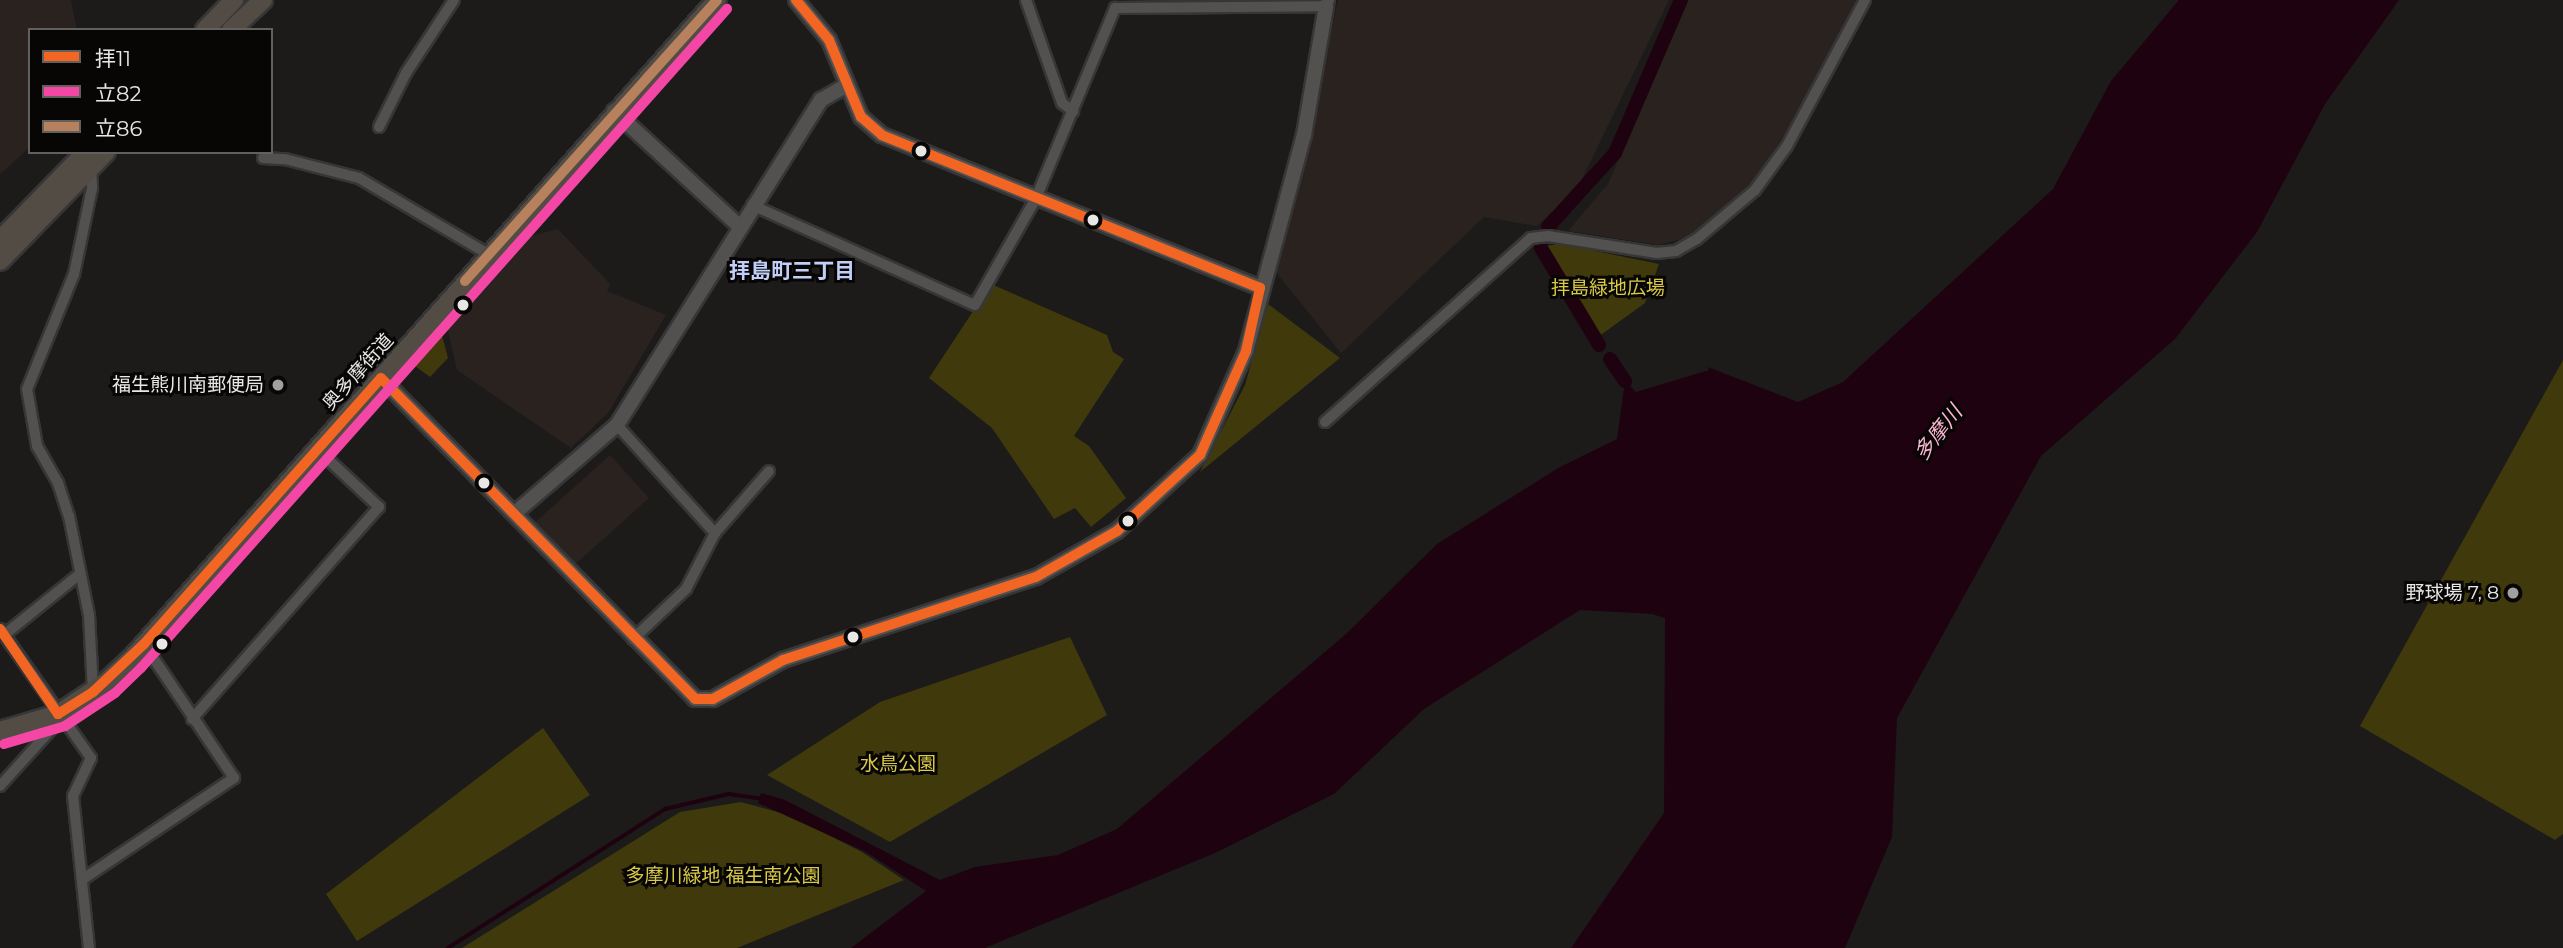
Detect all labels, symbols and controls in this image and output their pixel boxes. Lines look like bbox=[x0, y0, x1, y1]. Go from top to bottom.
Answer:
legend bbox=[28, 28, 273, 154]
text: 拝11 bbox=[95, 46, 131, 71]
text: 立82 bbox=[95, 81, 141, 106]
text: 立86 bbox=[95, 116, 142, 141]
unlabelled marker bbox=[914, 144, 928, 158]
unlabelled marker bbox=[1086, 213, 1100, 227]
district label: 拝島町三丁目 bbox=[729, 258, 855, 284]
park label: 拝島緑地広場 bbox=[1551, 277, 1665, 299]
unlabelled marker bbox=[456, 298, 470, 312]
street label: 奥多摩街道 bbox=[318, 329, 398, 415]
place label: 福生熊川南郵便局 bbox=[112, 374, 264, 396]
marker: 福生熊川南郵便局 bbox=[270, 377, 286, 393]
water label: 多摩川 bbox=[1909, 400, 1967, 466]
unlabelled marker bbox=[477, 476, 491, 490]
unlabelled marker bbox=[1121, 514, 1135, 528]
place label: 野球場 7, 8 bbox=[2406, 582, 2499, 604]
marker: 野球場 7, 8 bbox=[2505, 585, 2521, 601]
unlabelled marker bbox=[846, 630, 860, 644]
unlabelled marker bbox=[155, 637, 169, 651]
park label: 水鳥公園 bbox=[860, 753, 936, 775]
park label: 多摩川緑地 福生南公園 bbox=[626, 865, 820, 887]

